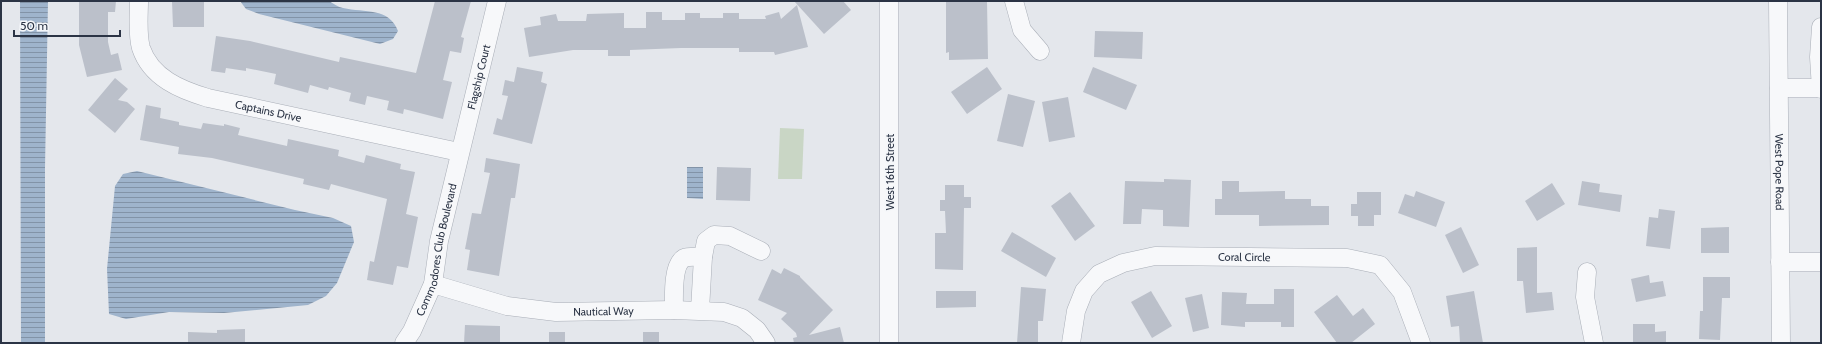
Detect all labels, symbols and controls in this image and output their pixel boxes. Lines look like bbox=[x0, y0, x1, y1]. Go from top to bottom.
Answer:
scale bar bbox=[14, 12, 120, 38]
text: 50 m bbox=[20, 18, 48, 33]
street label: Flagship Court bbox=[464, 43, 493, 111]
street label: Captains Drive bbox=[234, 97, 303, 125]
street label: West 16th Street bbox=[883, 133, 897, 210]
street label: West Pope Road bbox=[1772, 134, 1787, 210]
street label: Commodores Club Boulevard bbox=[413, 182, 460, 318]
street label: Coral Circle bbox=[1218, 250, 1271, 264]
street label: Nautical Way bbox=[573, 304, 634, 319]

